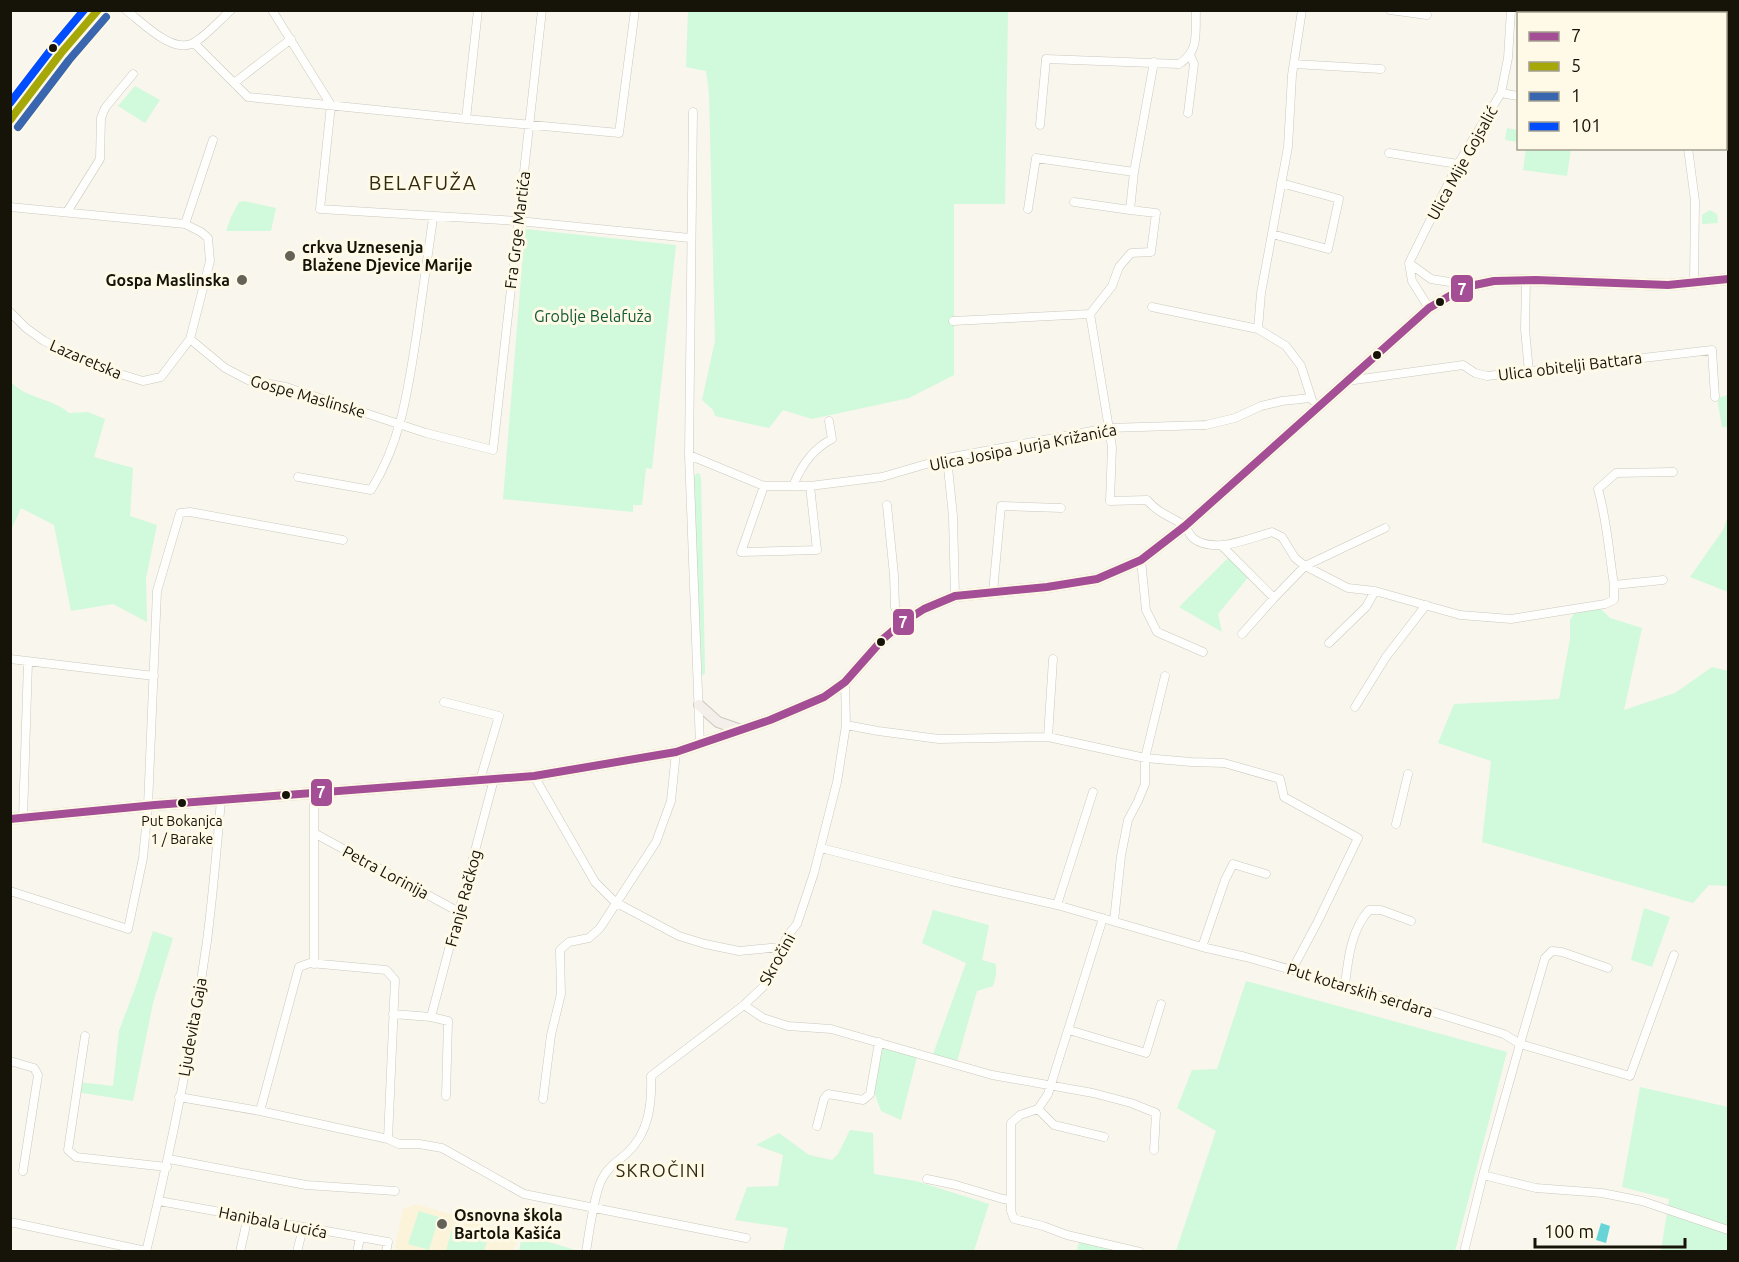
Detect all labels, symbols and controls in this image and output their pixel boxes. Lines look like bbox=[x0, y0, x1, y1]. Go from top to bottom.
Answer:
legend bbox=[1517, 12, 1727, 150]
text: 7 bbox=[1571, 25, 1581, 45]
unlabelled marker bbox=[47, 42, 59, 54]
text: 5 bbox=[1571, 55, 1581, 75]
text: 1 bbox=[1571, 85, 1581, 105]
street label: Ulica Mije Gojsalić bbox=[1423, 103, 1501, 223]
text: 101 bbox=[1571, 115, 1601, 135]
street label: Fra Grge Martića bbox=[501, 170, 533, 290]
district label: BELAFUŽA bbox=[369, 171, 477, 194]
place label: crkva Uznesenja Blažene Djevice Marije bbox=[302, 238, 472, 274]
marker: crkva Uznesenja Blažene Djevice Marije bbox=[283, 249, 297, 263]
place label: Gospa Maslinska bbox=[105, 271, 230, 289]
marker: Gospa Maslinska bbox=[235, 273, 249, 287]
line badge: 7 bbox=[1450, 274, 1474, 303]
text: 7 bbox=[1457, 280, 1467, 298]
unlabelled marker bbox=[1434, 296, 1446, 308]
park label: Groblje Belafuža bbox=[534, 307, 652, 325]
street label: Lazaretska bbox=[47, 336, 125, 382]
street label: Ulica obitelji Battara bbox=[1497, 348, 1643, 384]
unlabelled marker bbox=[1371, 349, 1383, 361]
street label: Gospe Maslinske bbox=[248, 371, 368, 421]
street label: Ulica Josipa Jurja Križanića bbox=[928, 420, 1118, 474]
line badge: 7 bbox=[892, 608, 915, 636]
text: 7 bbox=[898, 613, 908, 631]
unlabelled marker bbox=[875, 636, 887, 648]
line badge: 7 bbox=[310, 778, 333, 807]
text: 7 bbox=[316, 783, 326, 801]
unlabelled marker bbox=[280, 789, 292, 801]
marker: Put Bokanjca 1 / Barake bbox=[176, 797, 188, 809]
place label: Put Bokanjca 1 / Barake bbox=[141, 813, 223, 847]
street label: Petra Lorinija bbox=[340, 842, 432, 902]
street label: Franje Račkog bbox=[441, 847, 485, 949]
street label: Skročini bbox=[755, 930, 799, 988]
street label: Put kotarskih serdara bbox=[1285, 959, 1435, 1021]
street label: Ljudevita Gaja bbox=[174, 976, 210, 1078]
district label: SKROČINI bbox=[616, 1159, 706, 1180]
street label: Hanibala Lucića bbox=[217, 1203, 329, 1241]
place label: Osnovna škola Bartola Kašića bbox=[454, 1206, 563, 1242]
scale bar bbox=[1535, 1211, 1685, 1249]
marker: Osnovna škola Bartola Kašića bbox=[435, 1217, 449, 1231]
text: 100 m bbox=[1544, 1221, 1594, 1241]

